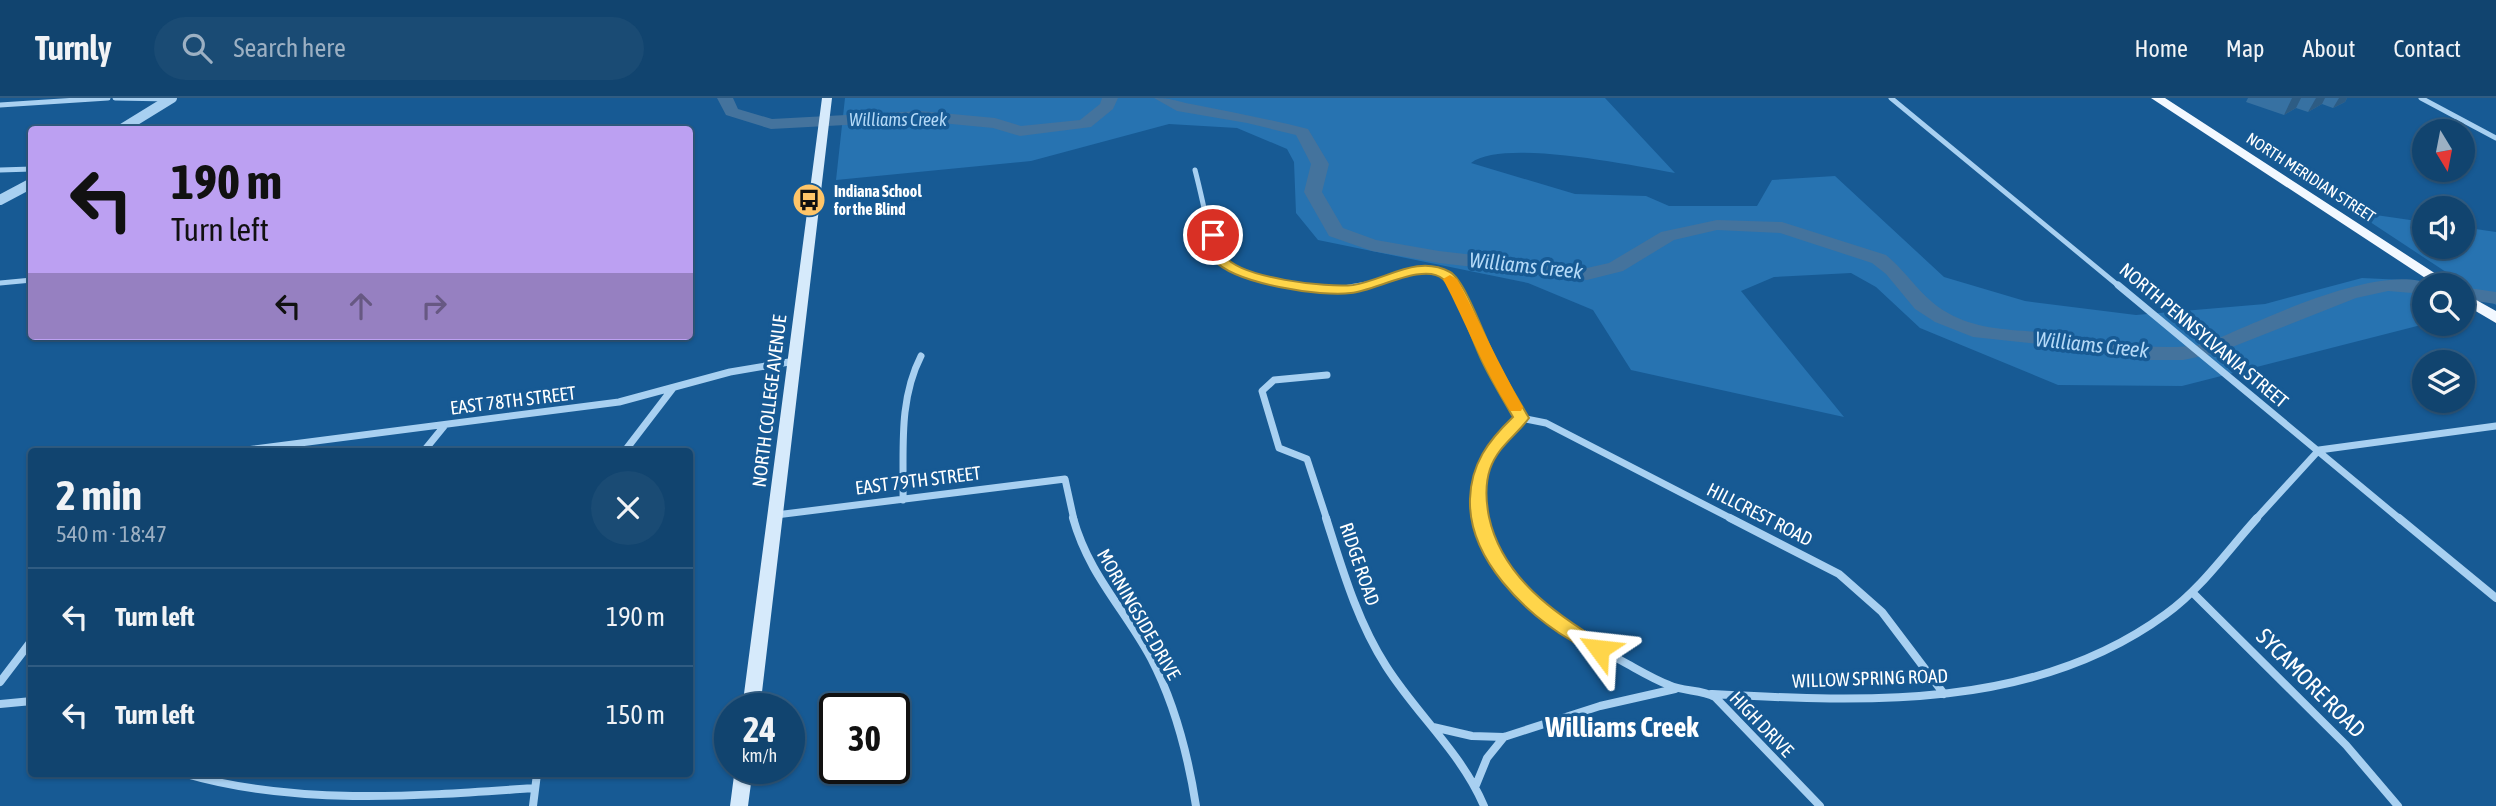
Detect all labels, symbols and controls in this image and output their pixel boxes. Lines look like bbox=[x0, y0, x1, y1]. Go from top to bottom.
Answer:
search box bbox=[154, 17, 644, 80]
text: Turnly bbox=[35, 29, 112, 67]
icon: search bbox=[178, 29, 216, 67]
text: Search here bbox=[234, 33, 346, 63]
text: Home bbox=[2134, 35, 2188, 62]
text: Map bbox=[2226, 35, 2264, 62]
text: About bbox=[2302, 35, 2355, 62]
text: Contact bbox=[2393, 35, 2461, 62]
water label: Williams Creek bbox=[849, 109, 948, 130]
north arrow bbox=[2412, 119, 2474, 182]
map controls bbox=[2412, 119, 2475, 413]
street label: NORTH MERIDIAN STREET bbox=[2243, 129, 2379, 225]
text: 190 m bbox=[171, 153, 282, 209]
icon: left bbox=[56, 154, 147, 245]
bus stop icon: Indiana School for the Blind bbox=[790, 181, 828, 219]
place label: Indiana School for the Blind bbox=[833, 182, 922, 218]
button: sound bbox=[2412, 196, 2475, 259]
pin bbox=[1183, 205, 1243, 265]
text: Turn left bbox=[171, 211, 269, 248]
icon: arrive bbox=[1194, 216, 1232, 254]
water label: Williams Creek bbox=[1468, 247, 1585, 283]
street label: NORTH PENNSYLVANIA STREET bbox=[2115, 258, 2293, 412]
button: search bbox=[2412, 273, 2475, 336]
icon: left bbox=[269, 287, 307, 325]
icon: ahead bbox=[342, 287, 380, 325]
icon: right bbox=[415, 287, 453, 325]
street label: NORTH COLLEGE AVENUE bbox=[748, 314, 790, 488]
water label: Williams Creek bbox=[2034, 326, 2151, 362]
button: layers bbox=[2412, 350, 2475, 413]
street label: EAST 78TH STREET bbox=[449, 381, 578, 419]
street label: EAST 79TH STREET bbox=[854, 461, 983, 499]
text: 2 min bbox=[56, 471, 142, 519]
button: close bbox=[591, 471, 665, 545]
street label: HILLCREST ROAD bbox=[1703, 478, 1817, 550]
street label: RIDGE ROAD bbox=[1336, 520, 1384, 608]
text: 540 m · 18:47 bbox=[56, 521, 167, 547]
street label: MORNINGSIDE DRIVE bbox=[1093, 545, 1185, 683]
icon: left bbox=[56, 598, 94, 636]
text: Turn left bbox=[115, 602, 195, 632]
text: 190 m bbox=[606, 602, 665, 632]
position arrow bbox=[1562, 612, 1636, 686]
street label: SYCAMORE ROAD bbox=[2251, 623, 2371, 743]
street label: WILLOW SPRING ROAD bbox=[1792, 664, 1948, 692]
street label: HIGH DRIVE bbox=[1726, 687, 1798, 761]
speed limit sign: 30 bbox=[819, 693, 910, 784]
icon: left bbox=[56, 696, 94, 734]
text: Turn left bbox=[115, 700, 195, 730]
text: 150 m bbox=[606, 700, 665, 730]
text: 24 bbox=[743, 709, 776, 749]
district label: Williams Creek bbox=[1544, 711, 1699, 743]
text: km/h bbox=[742, 745, 777, 766]

